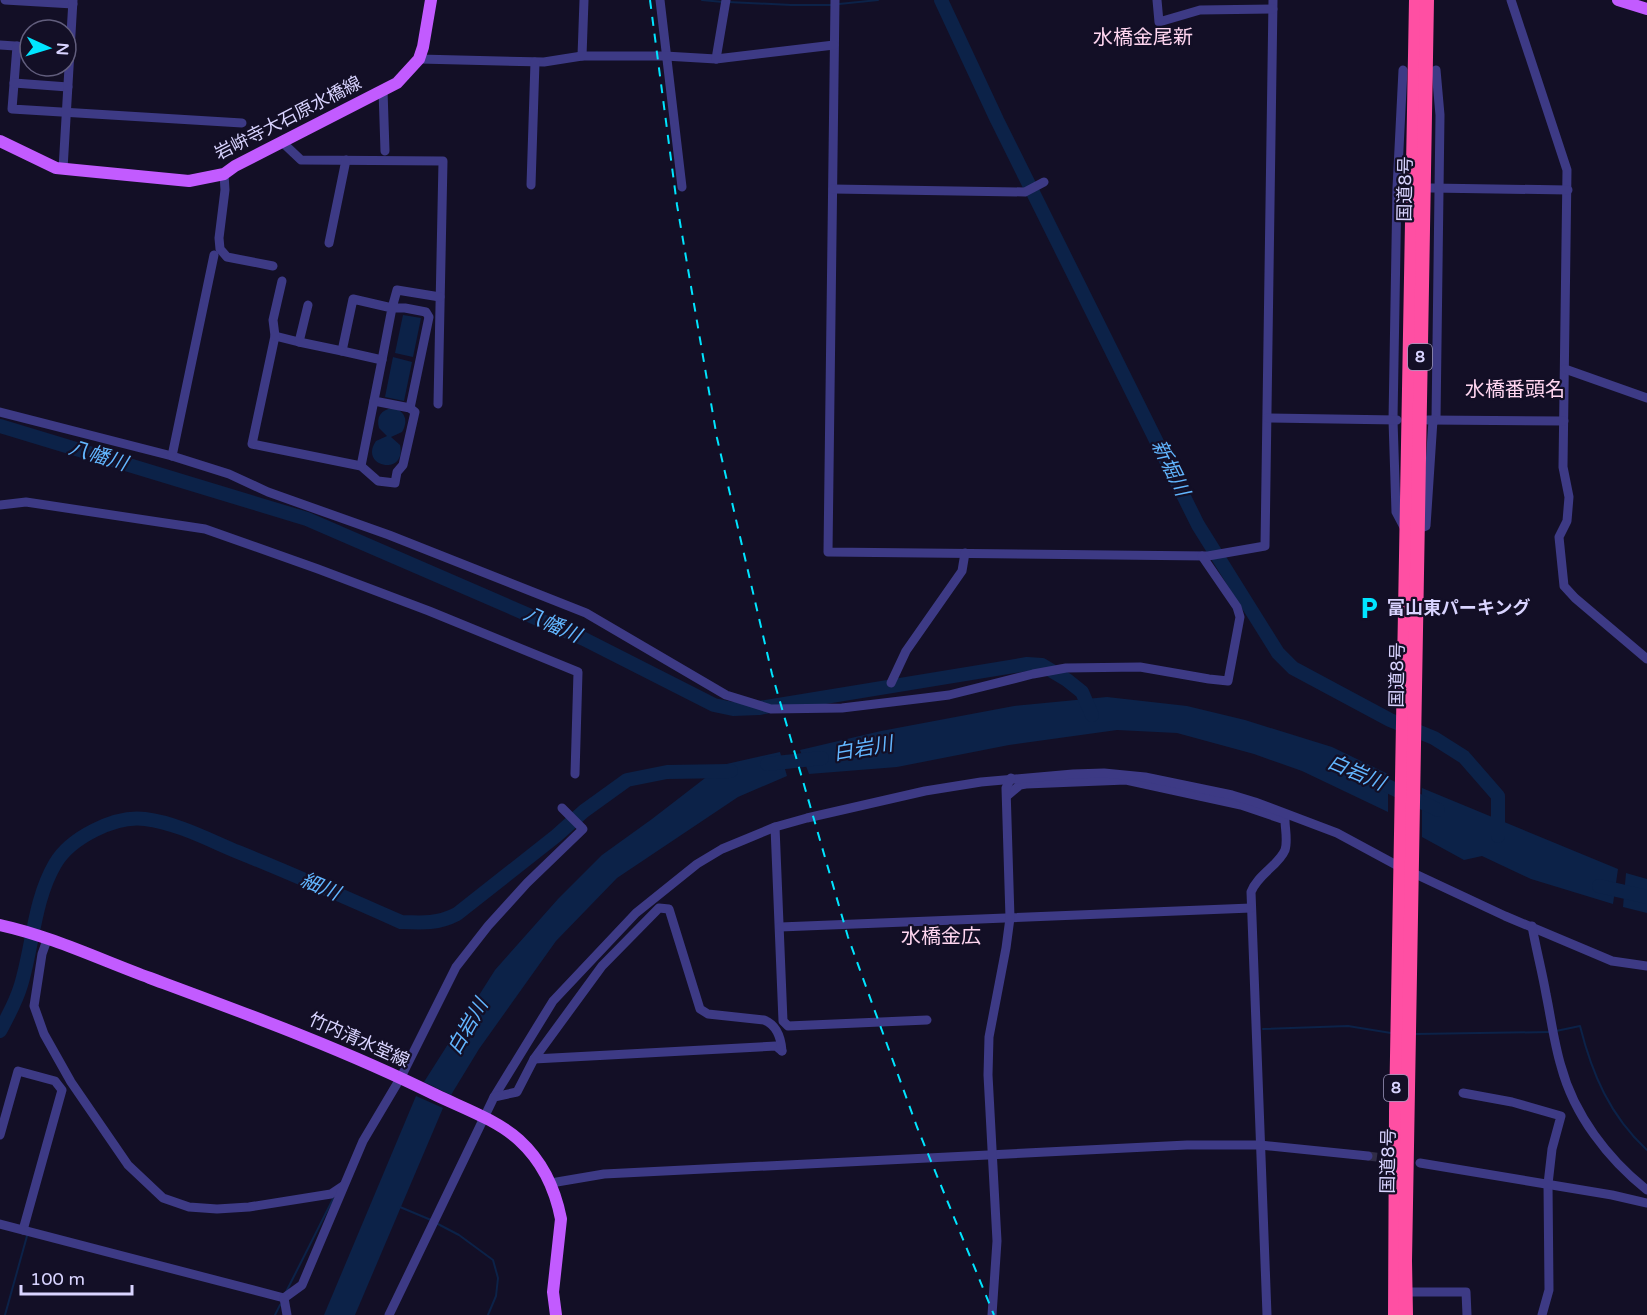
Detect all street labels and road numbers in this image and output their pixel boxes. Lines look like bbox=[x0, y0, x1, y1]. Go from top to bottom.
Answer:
street label: 岩峅寺大石原水橋線 bbox=[211, 71, 365, 165]
street label: 国道8号 bbox=[1393, 156, 1417, 222]
road number: 8 bbox=[1408, 344, 1432, 370]
street label: 国道8号 bbox=[1385, 642, 1409, 708]
street label: 竹内清水堂線 bbox=[305, 1008, 413, 1072]
road number: 8 bbox=[1384, 1075, 1408, 1101]
street label: 国道8号 bbox=[1376, 1128, 1400, 1194]

